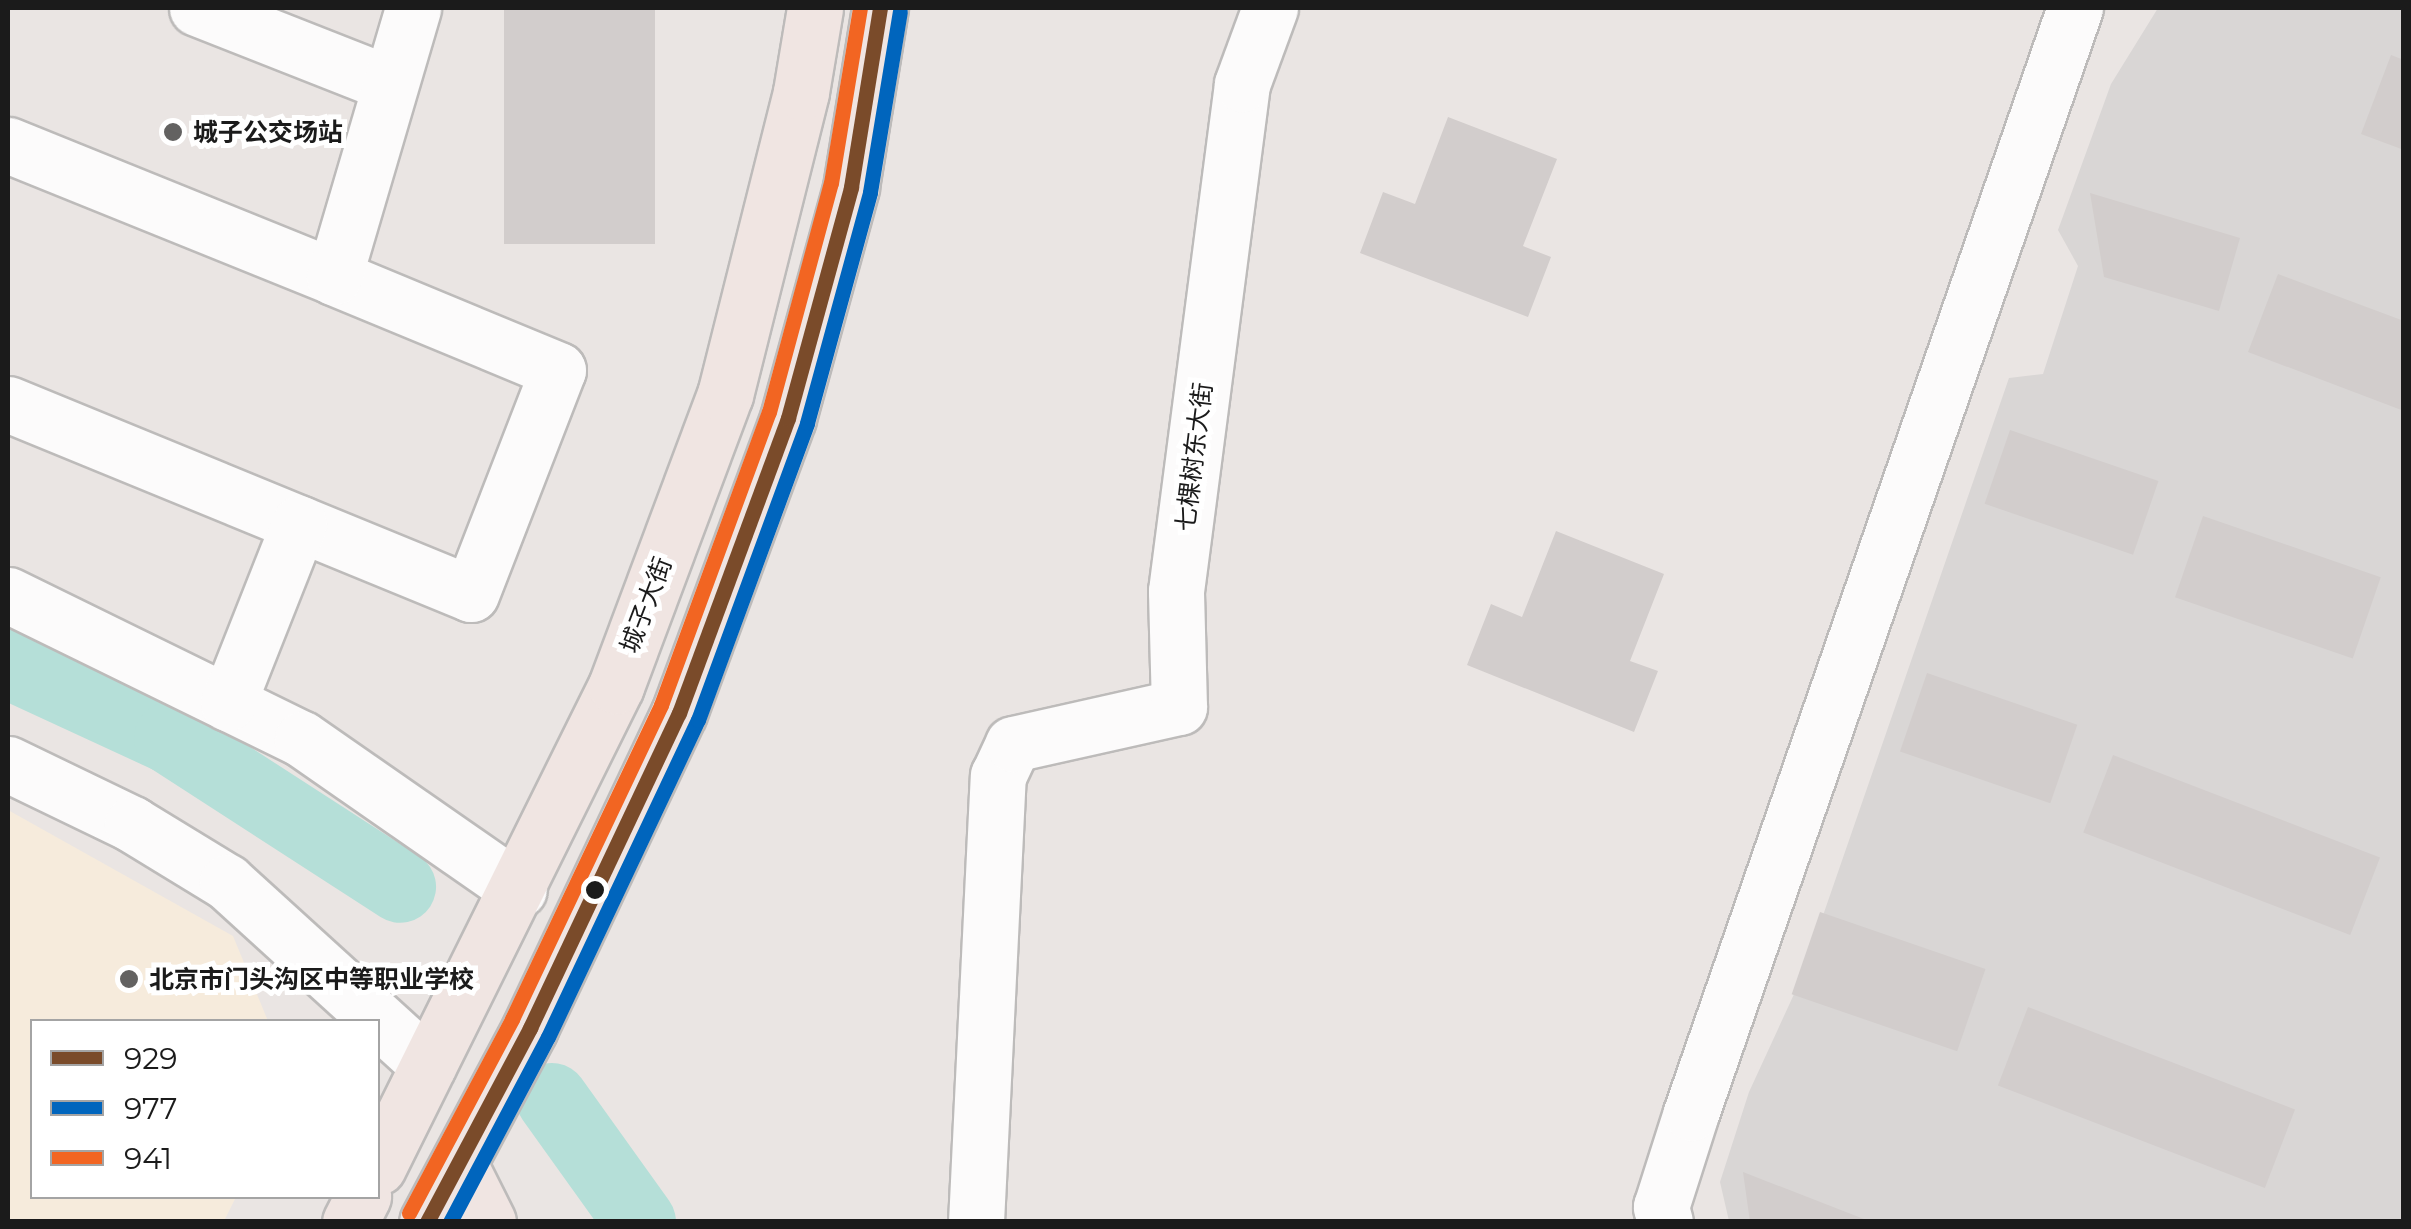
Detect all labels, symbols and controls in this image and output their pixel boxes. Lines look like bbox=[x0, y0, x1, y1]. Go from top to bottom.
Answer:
place label: 城子公交场站 bbox=[193, 117, 343, 147]
marker: 城子公交场站 bbox=[162, 121, 184, 143]
street label: 七棵树东大街 bbox=[1170, 381, 1218, 533]
street label: 城子大街 bbox=[614, 553, 678, 657]
unlabelled marker bbox=[585, 880, 605, 900]
place label: 北京市门头沟区中等职业学校 bbox=[149, 964, 474, 994]
marker: 北京市门头沟区中等职业学校 bbox=[118, 968, 140, 990]
legend bbox=[30, 1019, 380, 1199]
text: 929 bbox=[124, 1040, 178, 1077]
text: 977 bbox=[124, 1090, 177, 1127]
text: 941 bbox=[124, 1140, 172, 1177]

